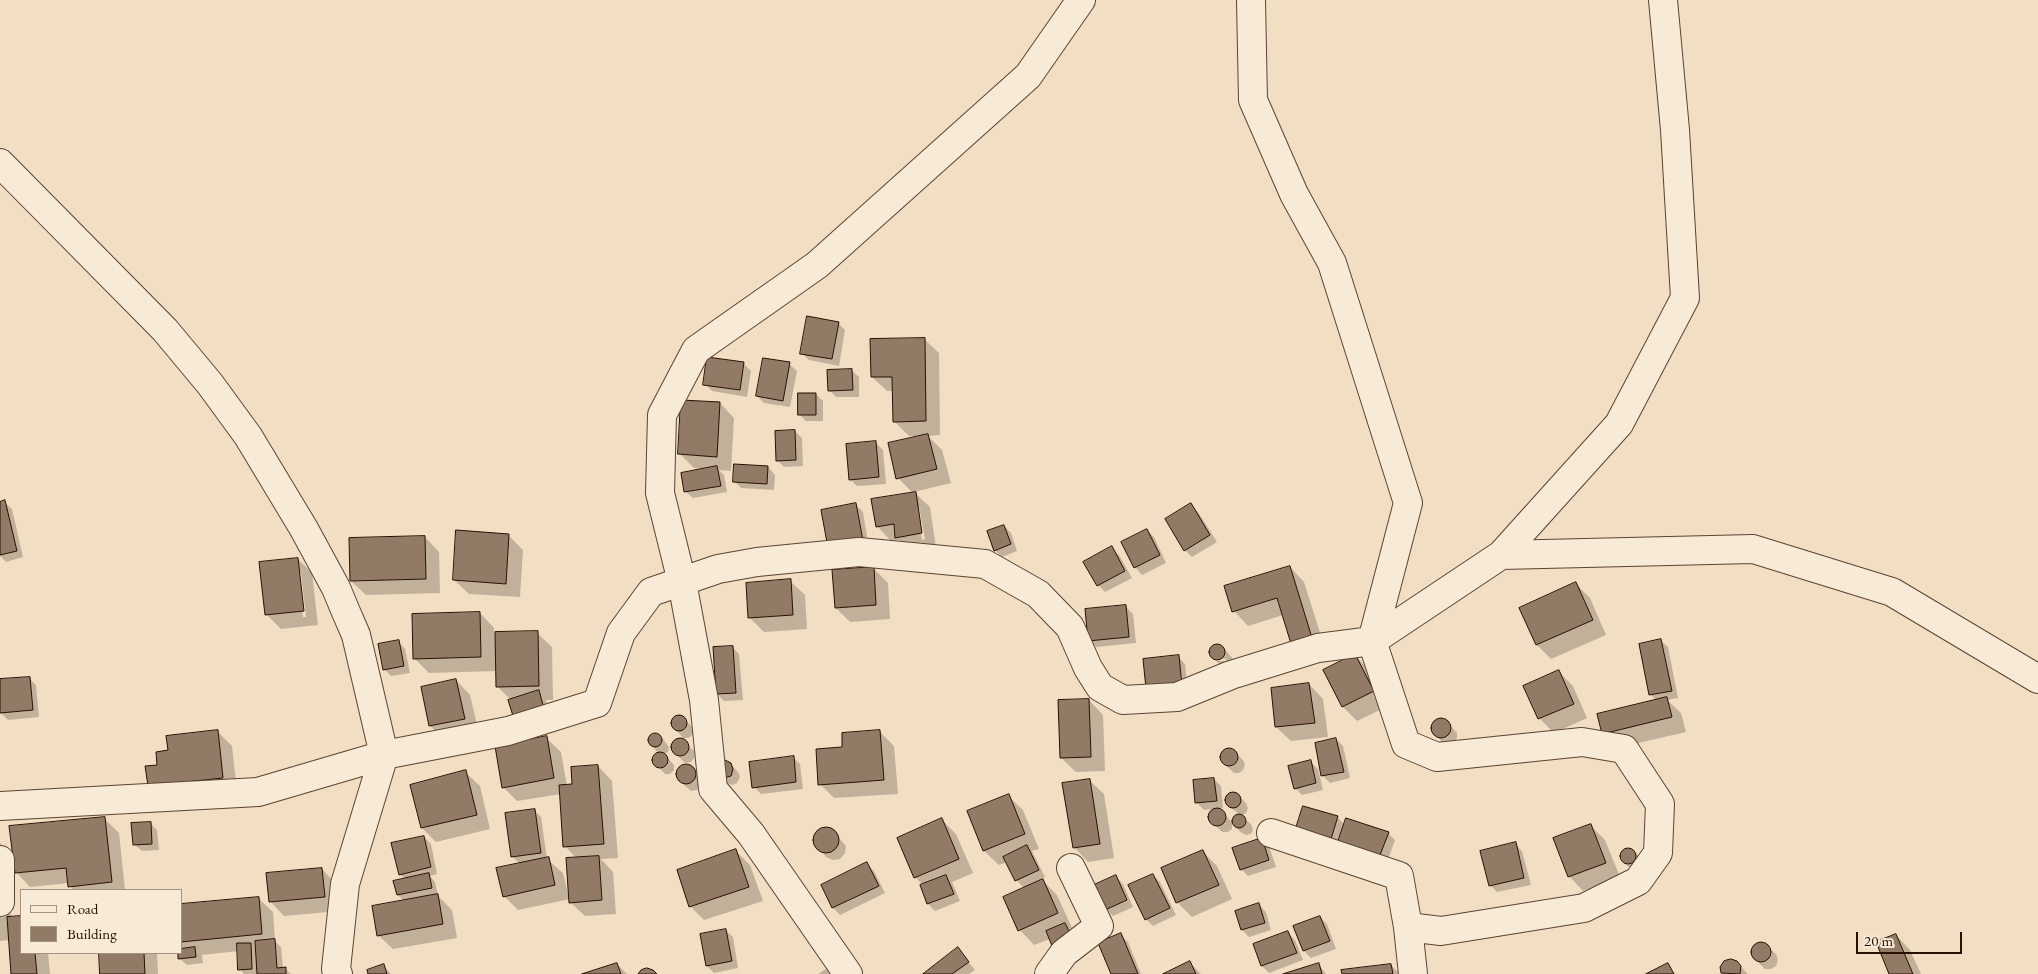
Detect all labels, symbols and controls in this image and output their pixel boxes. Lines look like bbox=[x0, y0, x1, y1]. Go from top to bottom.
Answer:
legend bbox=[20, 889, 182, 954]
text: Road bbox=[67, 899, 98, 918]
scale bar bbox=[1858, 922, 1964, 954]
text: Building bbox=[67, 924, 117, 943]
text: 20 m bbox=[1864, 931, 1893, 950]

